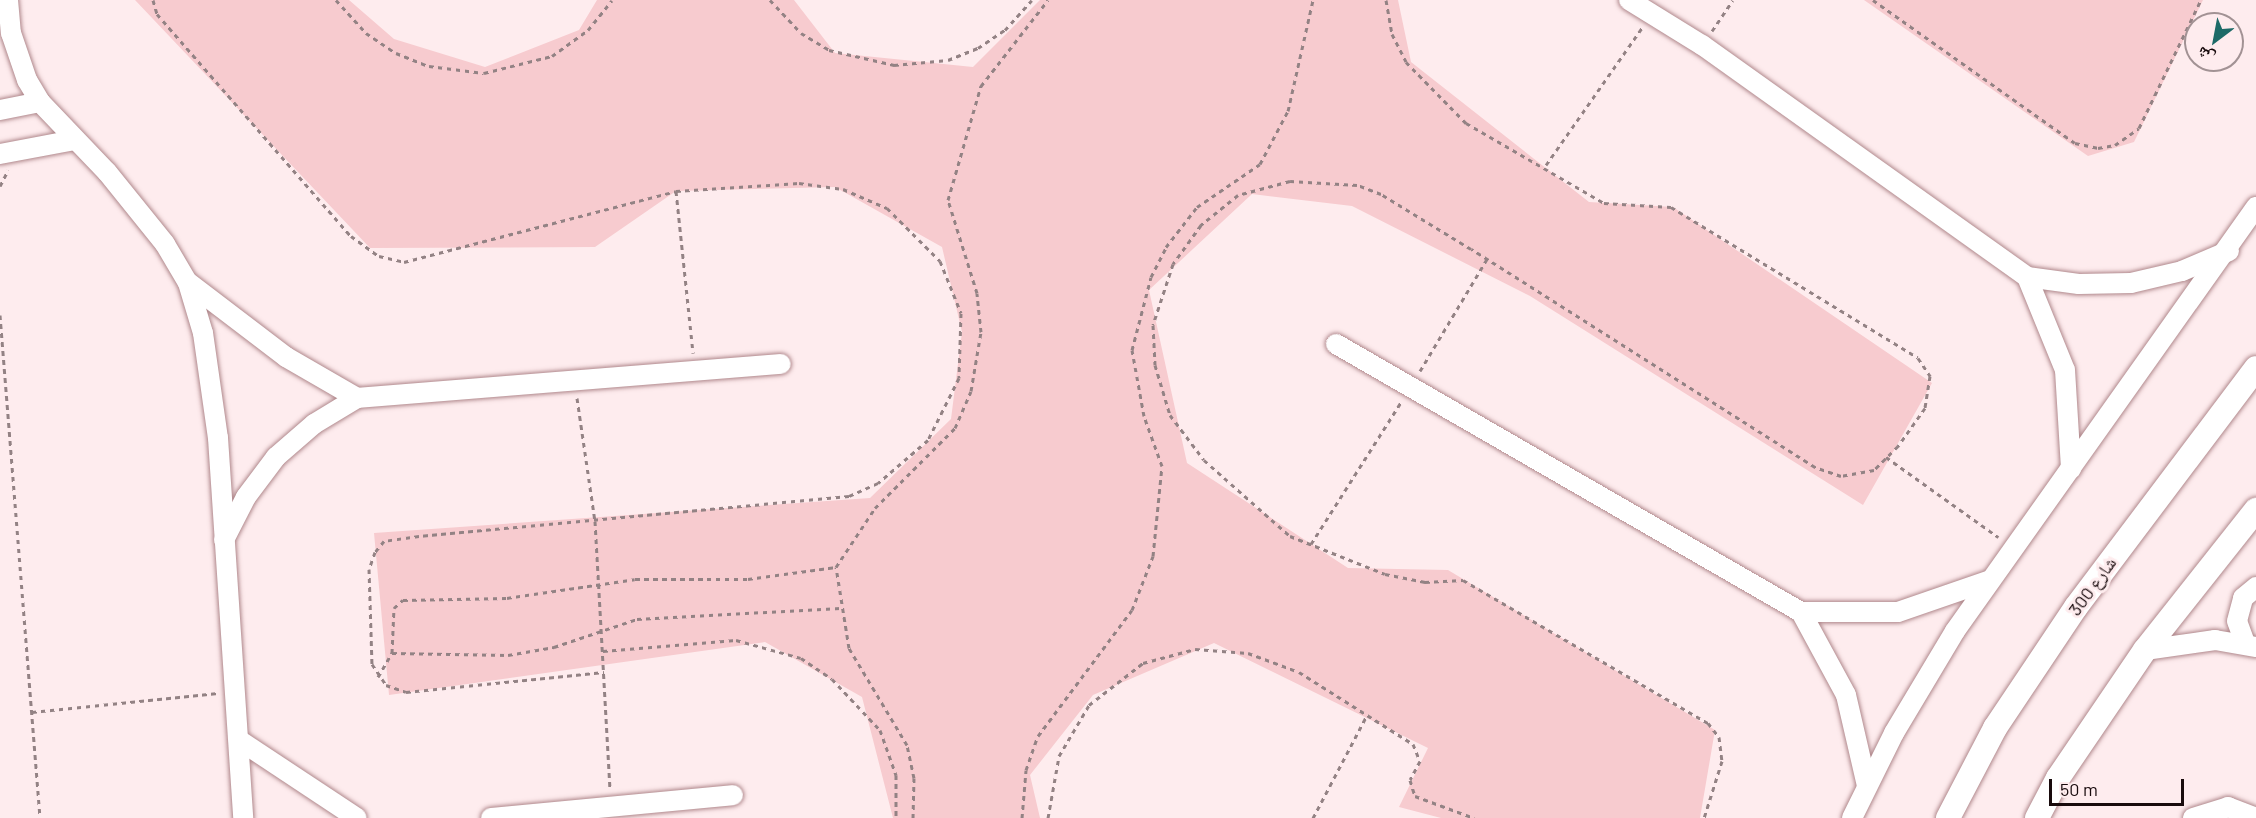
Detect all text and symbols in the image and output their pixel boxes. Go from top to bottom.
north arrow [2184,12,2244,72]
text: ش [2193,43,2217,69]
street label: شارع 300 [2063,552,2121,620]
scale bar [2052,767,2187,805]
text: 50 m [2060,778,2098,800]

